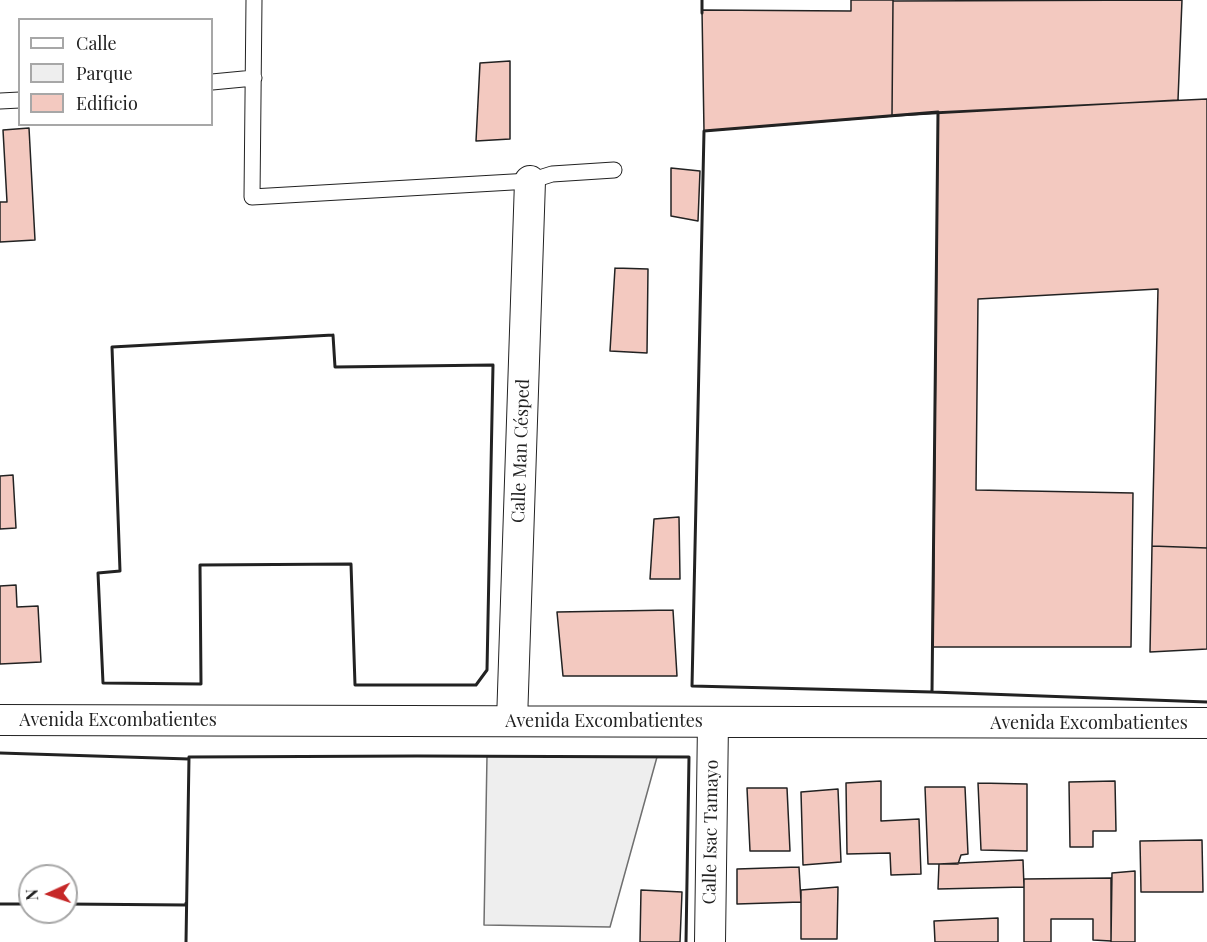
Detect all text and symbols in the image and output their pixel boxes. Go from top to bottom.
legend [18,18,213,126]
text: Calle [76,31,117,55]
text: Parque [76,61,133,85]
text: Edificio [76,91,138,115]
street label: Calle Man Césped [508,378,534,524]
street label: Avenida Excombatientes [19,709,217,731]
street label: Avenida Excombatientes [505,710,703,732]
street label: Avenida Excombatientes [990,712,1188,734]
street label: Calle Isac Tamayo [699,759,723,905]
north arrow [18,864,78,924]
text: N [21,889,42,901]

